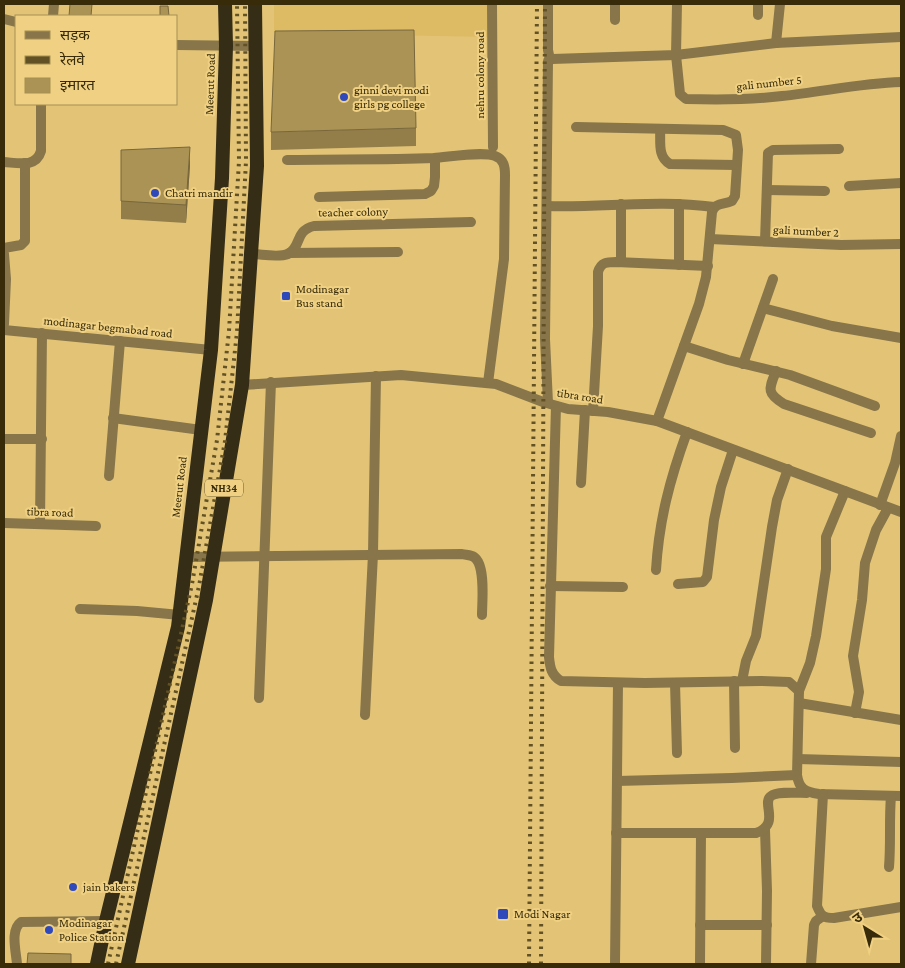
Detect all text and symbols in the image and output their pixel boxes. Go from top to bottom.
legend [15,15,178,105]
text: सड़क [60,27,90,43]
street label: nehru colony road [473,31,487,119]
text: रेलवे [59,51,85,68]
street label: Meerut Road [202,52,218,115]
street label: gali number 5 [735,73,803,93]
text: इमारत [60,77,95,93]
place label: ginni devi modi girls pg college [354,83,429,111]
marker: ginni devi modi girls pg college [338,91,350,103]
place label: Chatri mandir [165,186,234,200]
marker: Chatri mandir [149,187,161,199]
street label: teacher colony [318,204,388,220]
street label: gali number 2 [773,222,840,240]
place label: Modinagar Bus stand [296,282,350,310]
marker: Modinagar Bus stand [280,290,292,302]
street label: modinagar begmabad road [43,313,174,341]
street label: tibra road [556,385,605,407]
street label: Meerut Road [168,455,190,518]
road number: NH34 [205,479,243,496]
street label: tibra road [26,504,74,520]
place label: jain bakers [82,880,135,894]
marker: jain bakers [67,881,79,893]
north arrow [840,903,890,953]
marker: Modi Nagar [496,907,510,921]
place label: Modi Nagar [514,907,571,921]
text: उ [849,908,866,926]
place label: Modinagar Police Station [59,916,125,944]
marker: Modinagar Police Station [43,924,55,936]

